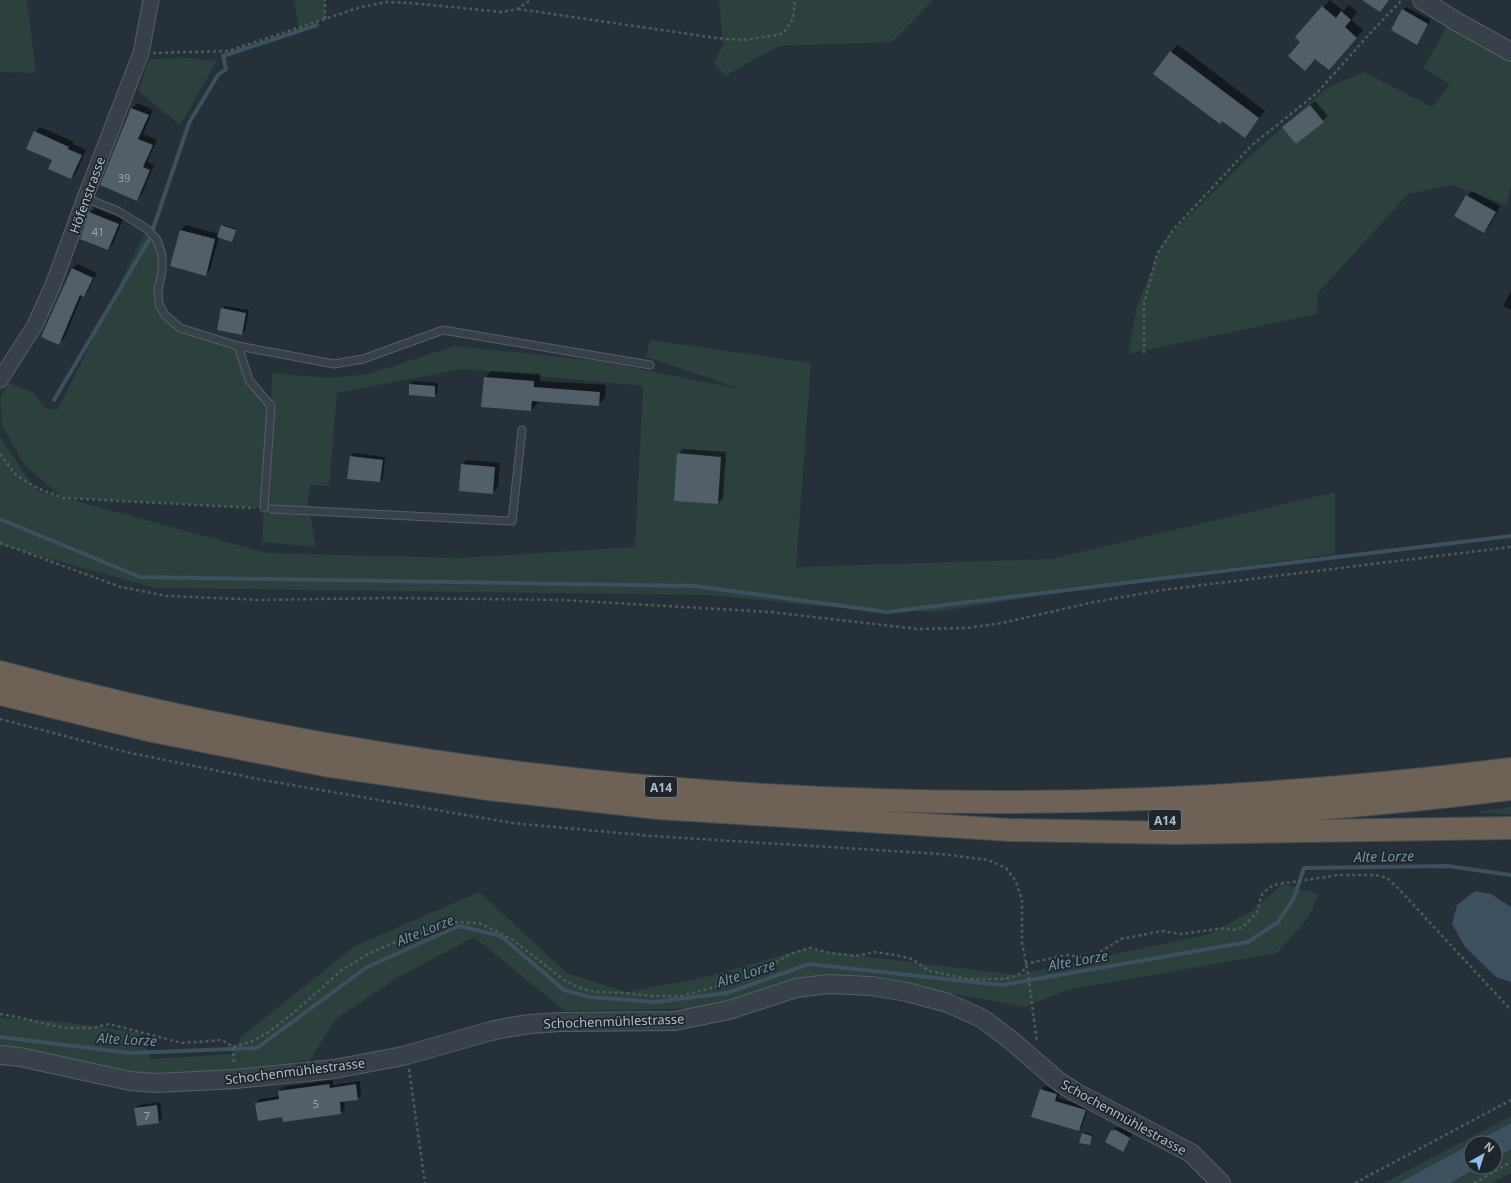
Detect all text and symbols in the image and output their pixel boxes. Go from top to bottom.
street label: Höfenstrasse [65,154,109,236]
house number: 39 [118,170,130,185]
house number: 41 [92,224,104,239]
road number: A14 [645,777,677,797]
road number: A14 [1149,810,1181,830]
water label: Alte Lorze [1353,846,1414,866]
water label: Alte Lorze [393,910,456,950]
water label: Alte Lorze [1046,945,1109,975]
water label: Alte Lorze [714,955,778,992]
street label: Schochenmühlestrasse [543,1010,685,1032]
water label: Alte Lorze [95,1028,158,1050]
street label: Schochenmühlestrasse [224,1053,366,1089]
street label: Schochenmühlestrasse [1058,1075,1190,1159]
house number: 5 [313,1096,319,1111]
house number: 7 [144,1108,150,1123]
north arrow [1463,1135,1503,1175]
text: N [1481,1138,1498,1155]

